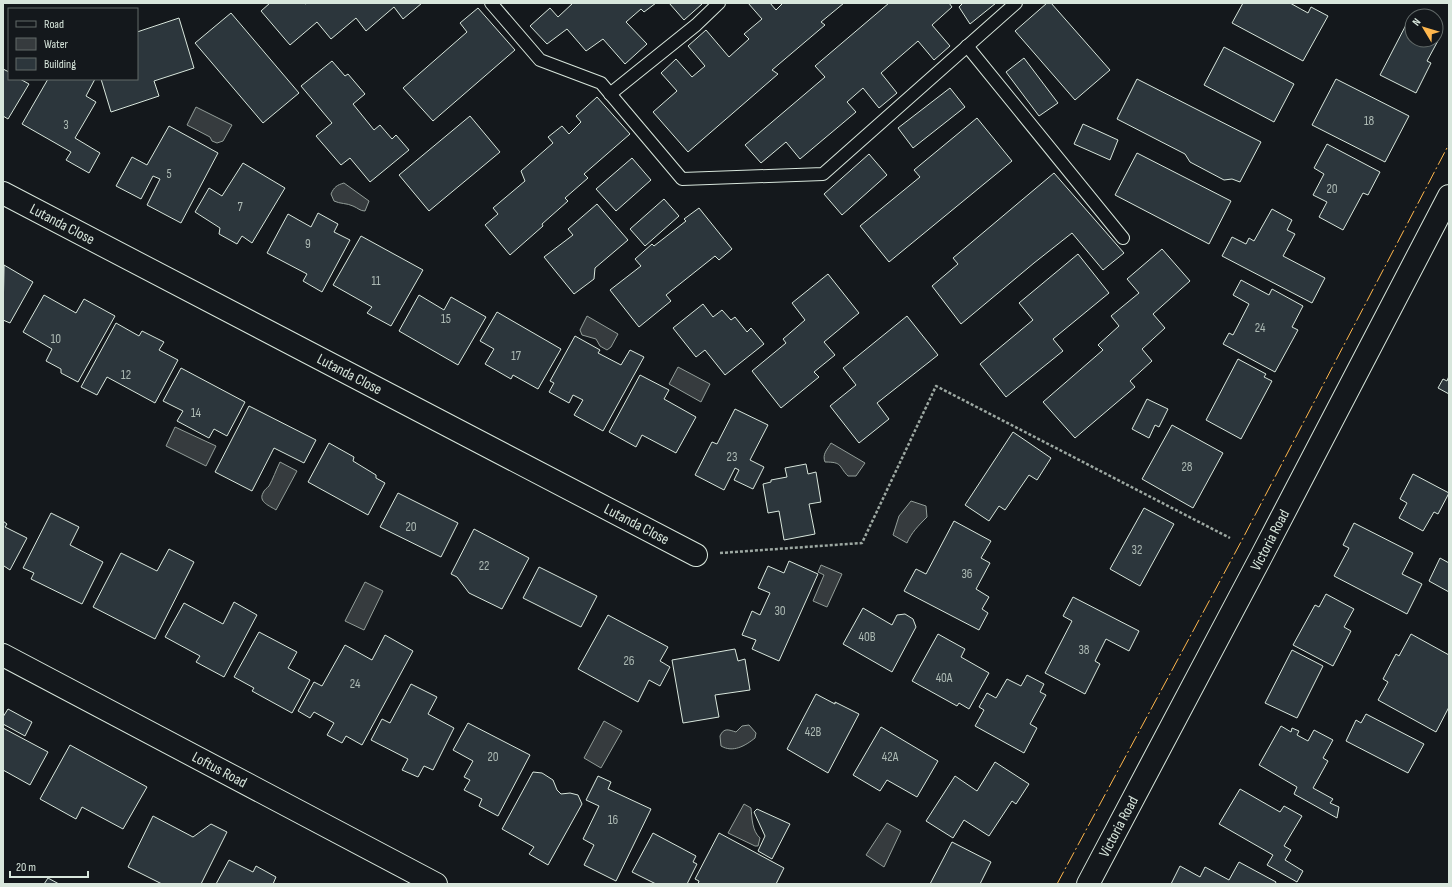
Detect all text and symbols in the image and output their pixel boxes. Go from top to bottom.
legend [8,8,138,80]
north arrow [1404,8,1444,48]
text: N [1410,16,1424,28]
text: Road [44,17,64,32]
text: Water [44,37,68,52]
text: Building [44,57,76,72]
house number: 18 [1364,113,1374,129]
house number: 3 [63,117,69,133]
house number: 5 [166,166,172,182]
house number: 20 [1326,181,1338,197]
street label: Lutanda Close [27,199,98,249]
house number: 7 [237,199,243,215]
house number: 9 [305,236,311,252]
house number: 11 [371,273,381,289]
house number: 15 [441,311,451,327]
house number: 24 [1255,320,1266,336]
house number: 10 [51,331,61,347]
house number: 17 [511,348,522,364]
street label: Lutanda Close [314,349,385,399]
house number: 12 [121,367,131,383]
house number: 14 [191,405,202,421]
house number: 23 [727,449,737,465]
house number: 28 [1181,459,1193,475]
street label: Lutanda Close [601,499,672,549]
street label: Victoria Road [1246,506,1294,574]
house number: 20 [405,519,417,535]
house number: 32 [1132,542,1142,558]
house number: 22 [479,558,489,574]
house number: 36 [961,566,973,582]
house number: 30 [774,603,786,619]
house number: 40B [858,629,876,645]
house number: 38 [1078,642,1090,658]
house number: 26 [623,653,635,669]
house number: 40A [936,670,953,686]
house number: 24 [350,676,361,692]
house number: 42B [805,724,822,740]
street label: Loftus Road [189,747,250,792]
house number: 20 [487,749,499,765]
house number: 42A [882,749,899,765]
street label: Victoria Road [1094,793,1142,860]
house number: 16 [608,812,618,828]
scale bar [10,853,88,879]
text: 20 m [16,860,36,875]

